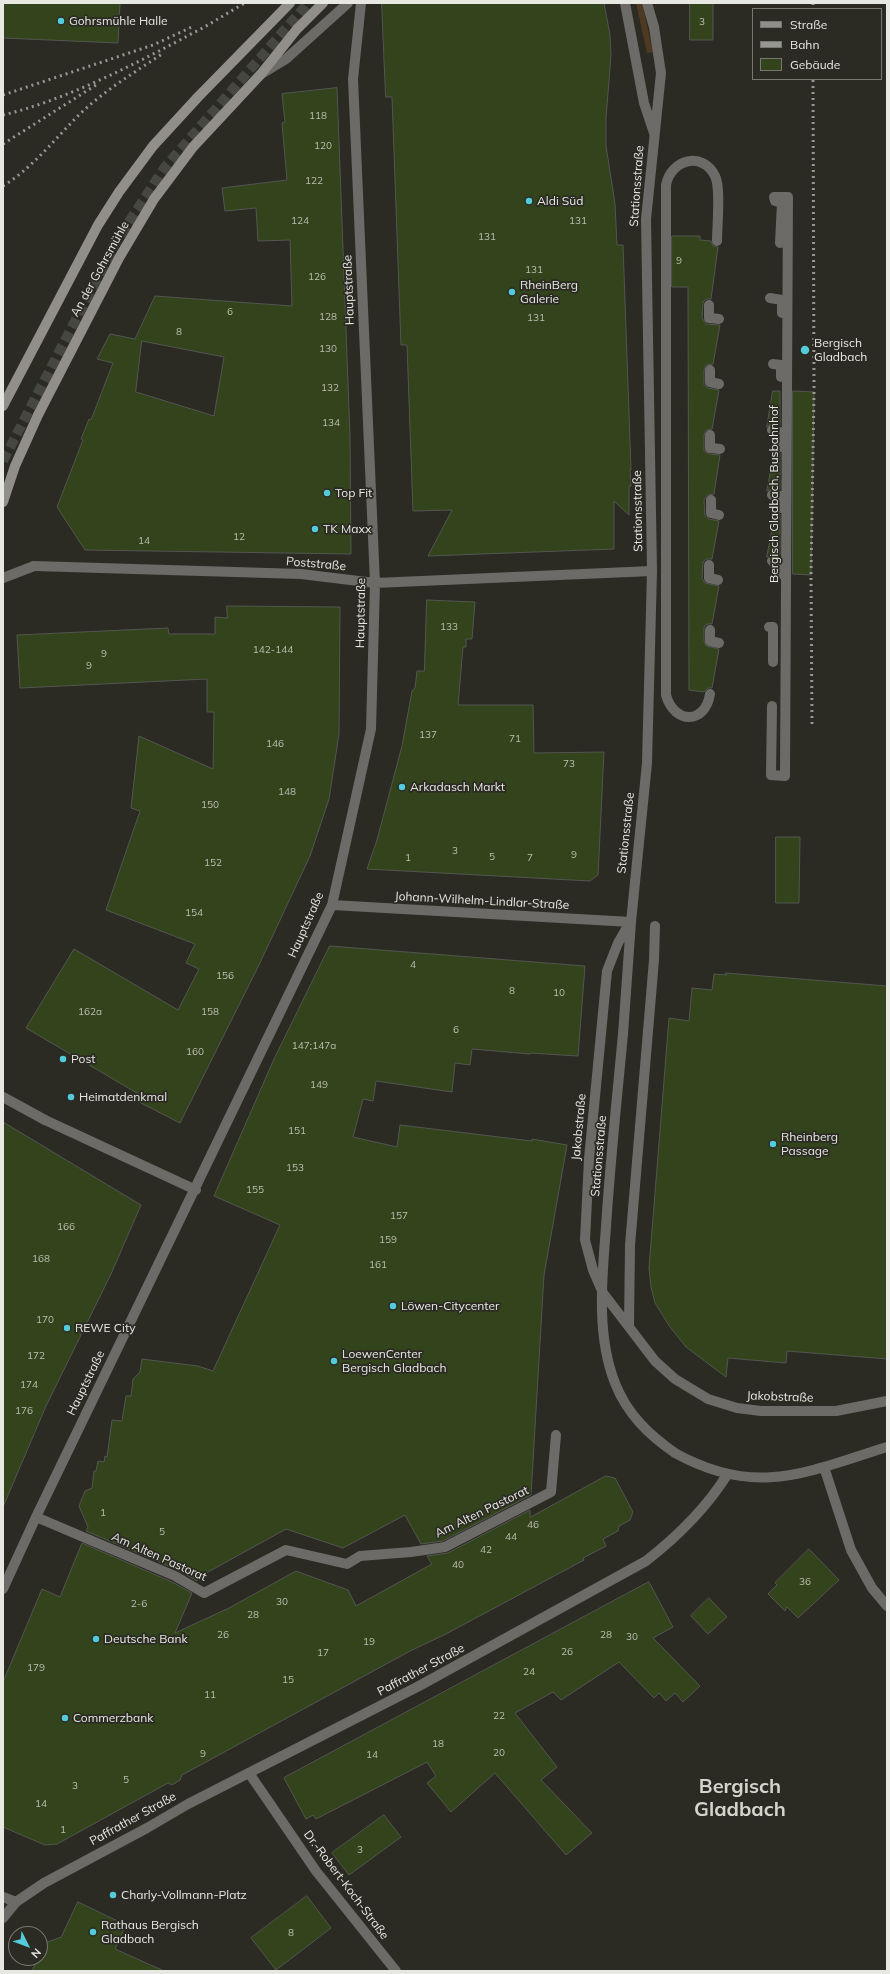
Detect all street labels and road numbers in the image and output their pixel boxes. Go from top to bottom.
street label: Stationsstraße [627,145,647,227]
street label: An der Gohrsmühle [68,219,132,319]
street label: Hauptstraße [341,255,357,325]
street label: Bergisch Gladbach, Busbahnhof [767,405,781,583]
street label: Stationsstraße [630,470,646,552]
street label: Poststraße [285,554,347,574]
street label: Hauptstraße [353,578,369,648]
street label: Stationsstraße [615,792,637,874]
street label: Johann-Wilhelm-Lindlar-Straße [394,889,570,913]
street label: Hauptstraße [285,890,327,960]
street label: Jakobstraße [569,1093,589,1161]
street label: Stationsstraße [588,1115,610,1197]
street label: Hauptstraße [64,1348,108,1418]
street label: Jakobstraße [746,1389,814,1405]
street label: Am Alten Pastorat [433,1483,531,1541]
street label: Am Alten Pastorat [109,1530,209,1584]
street label: Paffrather Straße [375,1641,467,1699]
street label: Paffrather Straße [87,1789,179,1849]
street label: Dr.-Robert-Koch-Straße [300,1828,392,1942]

